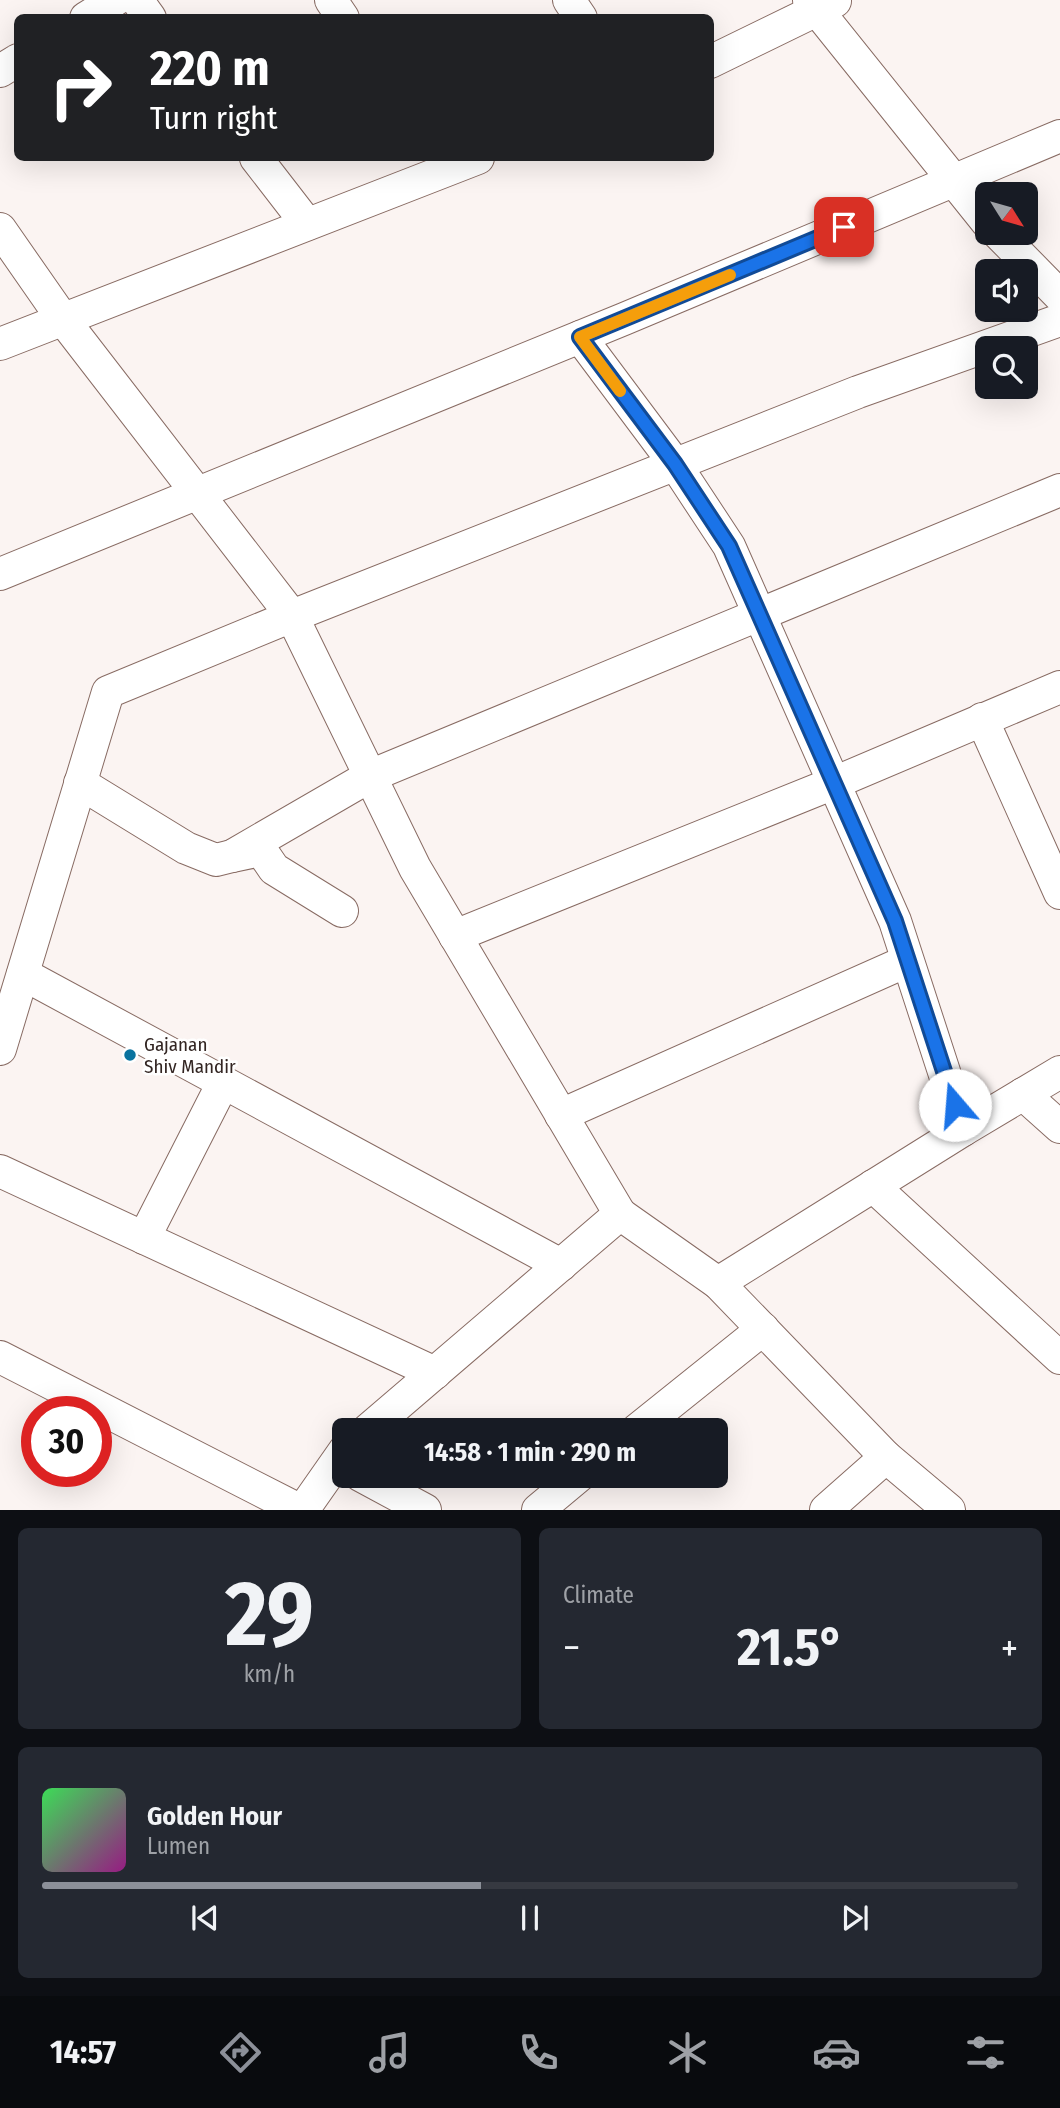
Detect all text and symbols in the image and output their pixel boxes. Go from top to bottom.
text: 220 m [150,39,270,98]
icon: right [35,42,126,133]
text: Turn right [150,99,277,137]
north arrow [975,182,1038,245]
map controls [975,182,1038,399]
pin [814,197,874,257]
icon: arrive [825,208,863,246]
button: sound [975,259,1038,322]
button: search [975,336,1038,399]
place label: Gajanan Shiv Mandir [144,1033,236,1078]
marker: Gajanan Shiv Mandir [122,1047,138,1063]
position arrow [918,1068,992,1142]
speed limit sign: 30 [21,1396,112,1487]
text: 14:58 · 1 min · 290 m [424,1437,636,1468]
text: 29 [225,1560,314,1669]
text: Climate [563,1581,634,1609]
text: 21.5° [737,1616,844,1679]
text: − [563,1625,580,1671]
text: + [1001,1625,1018,1671]
text: km/h [244,1660,295,1688]
text: Golden Hour [147,1801,282,1832]
text: Lumen [147,1832,210,1860]
icon: previous [186,1899,224,1937]
icon: pause [511,1899,549,1937]
icon: next [836,1899,874,1937]
icon: directions [216,2028,265,2077]
icon: music [365,2028,414,2077]
icon: phone [514,2028,563,2077]
icon: climate [663,2028,712,2077]
icon: car [812,2028,861,2077]
icon: filters [961,2028,1010,2077]
text: 14:57 [50,2033,116,2071]

